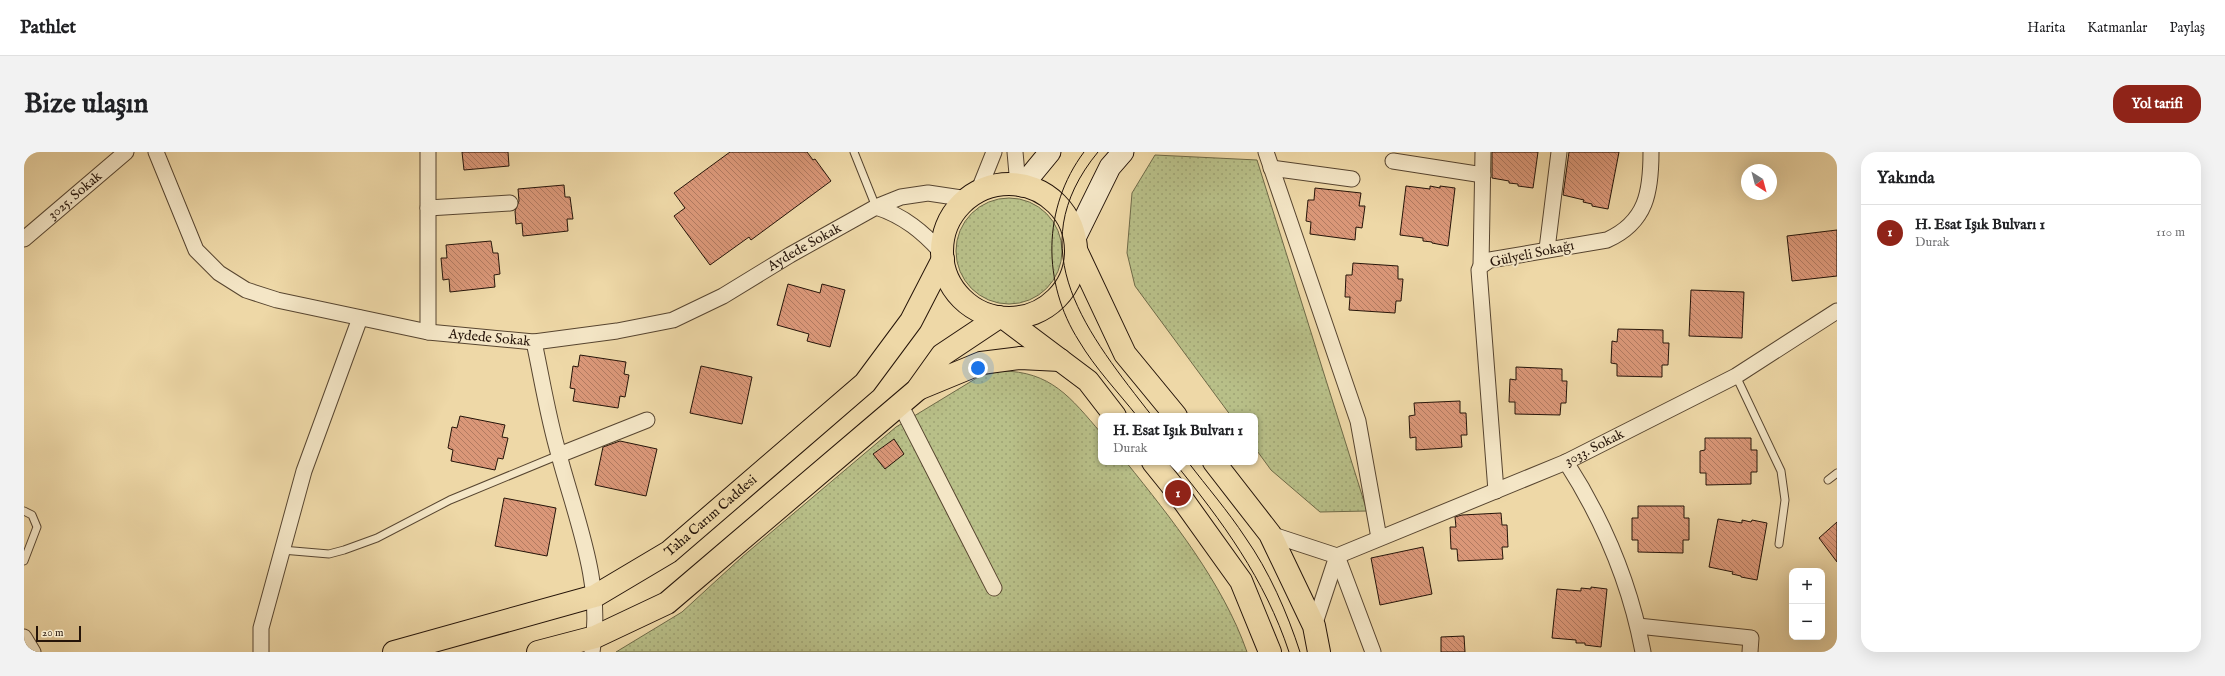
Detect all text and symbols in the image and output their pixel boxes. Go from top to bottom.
text: Pathlet [20,16,76,40]
text: Harita [2027,19,2065,37]
text: Katmanlar [2087,19,2148,37]
text: Paylaş [2170,19,2205,37]
button: Yol tarifi [2113,85,2201,123]
text: Bize ulaşın [24,87,148,122]
north arrow [1741,164,1777,200]
street label: 3025. Sokak [44,167,106,224]
text: Yakında [1877,168,1935,189]
text: H. Esat Işık Bulvarı 1 [1915,215,2045,234]
street label: Aydede Sokak [763,219,845,276]
text: 1 [1888,224,1892,241]
text: 110 m [2156,224,2185,241]
text: Durak [1915,234,1950,251]
street label: Gülyeli Sokağı [1488,236,1576,272]
street label: Aydede Sokak [447,325,532,351]
your location [968,358,988,378]
popup [1098,413,1258,465]
text: H. Esat Işık Bulvarı 1 [1113,421,1243,440]
street label: 3033. Sokak [1562,425,1628,470]
text: Durak [1113,440,1147,457]
street label: Taha Carım Caddesi [661,471,761,561]
pin: 1 [1165,478,1191,508]
map controls [1789,568,1825,640]
button: + [1789,568,1825,604]
button: − [1789,604,1825,640]
scale bar [36,624,81,643]
text: 20 m [42,626,63,640]

